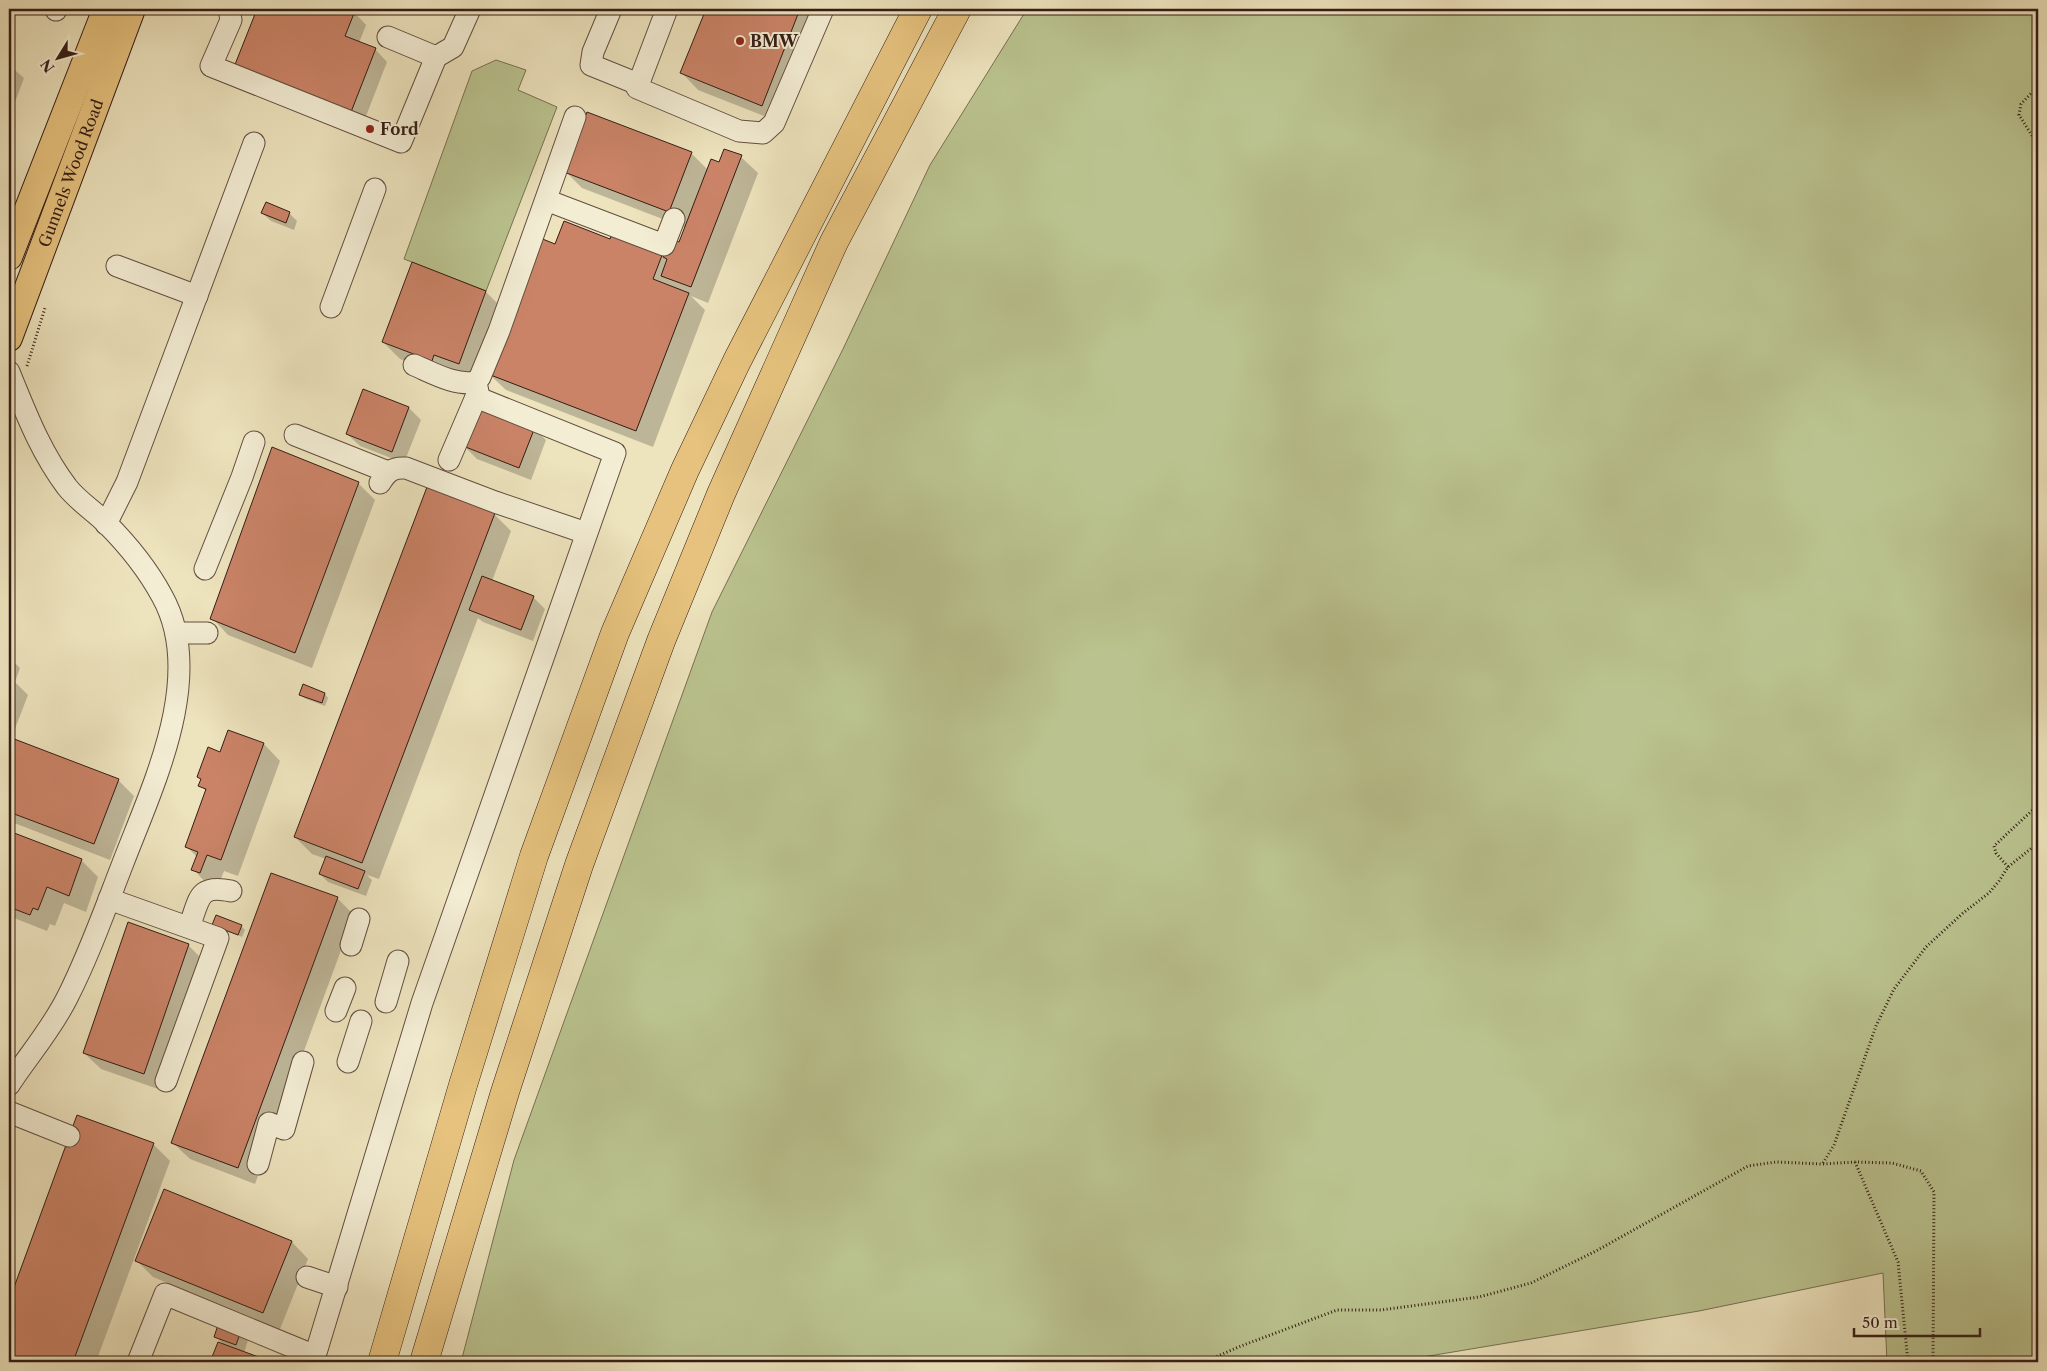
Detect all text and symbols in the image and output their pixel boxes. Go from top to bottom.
place label: BMW [750,31,799,51]
north arrow [32,32,82,82]
marker: BMW [734,35,746,47]
text: N [37,56,58,76]
street label: Gunnels Wood Road [34,96,108,250]
place label: Ford [380,119,419,139]
marker: Ford [364,123,376,135]
scale bar [1854,1306,1981,1338]
text: 50 m [1862,1313,1898,1332]

